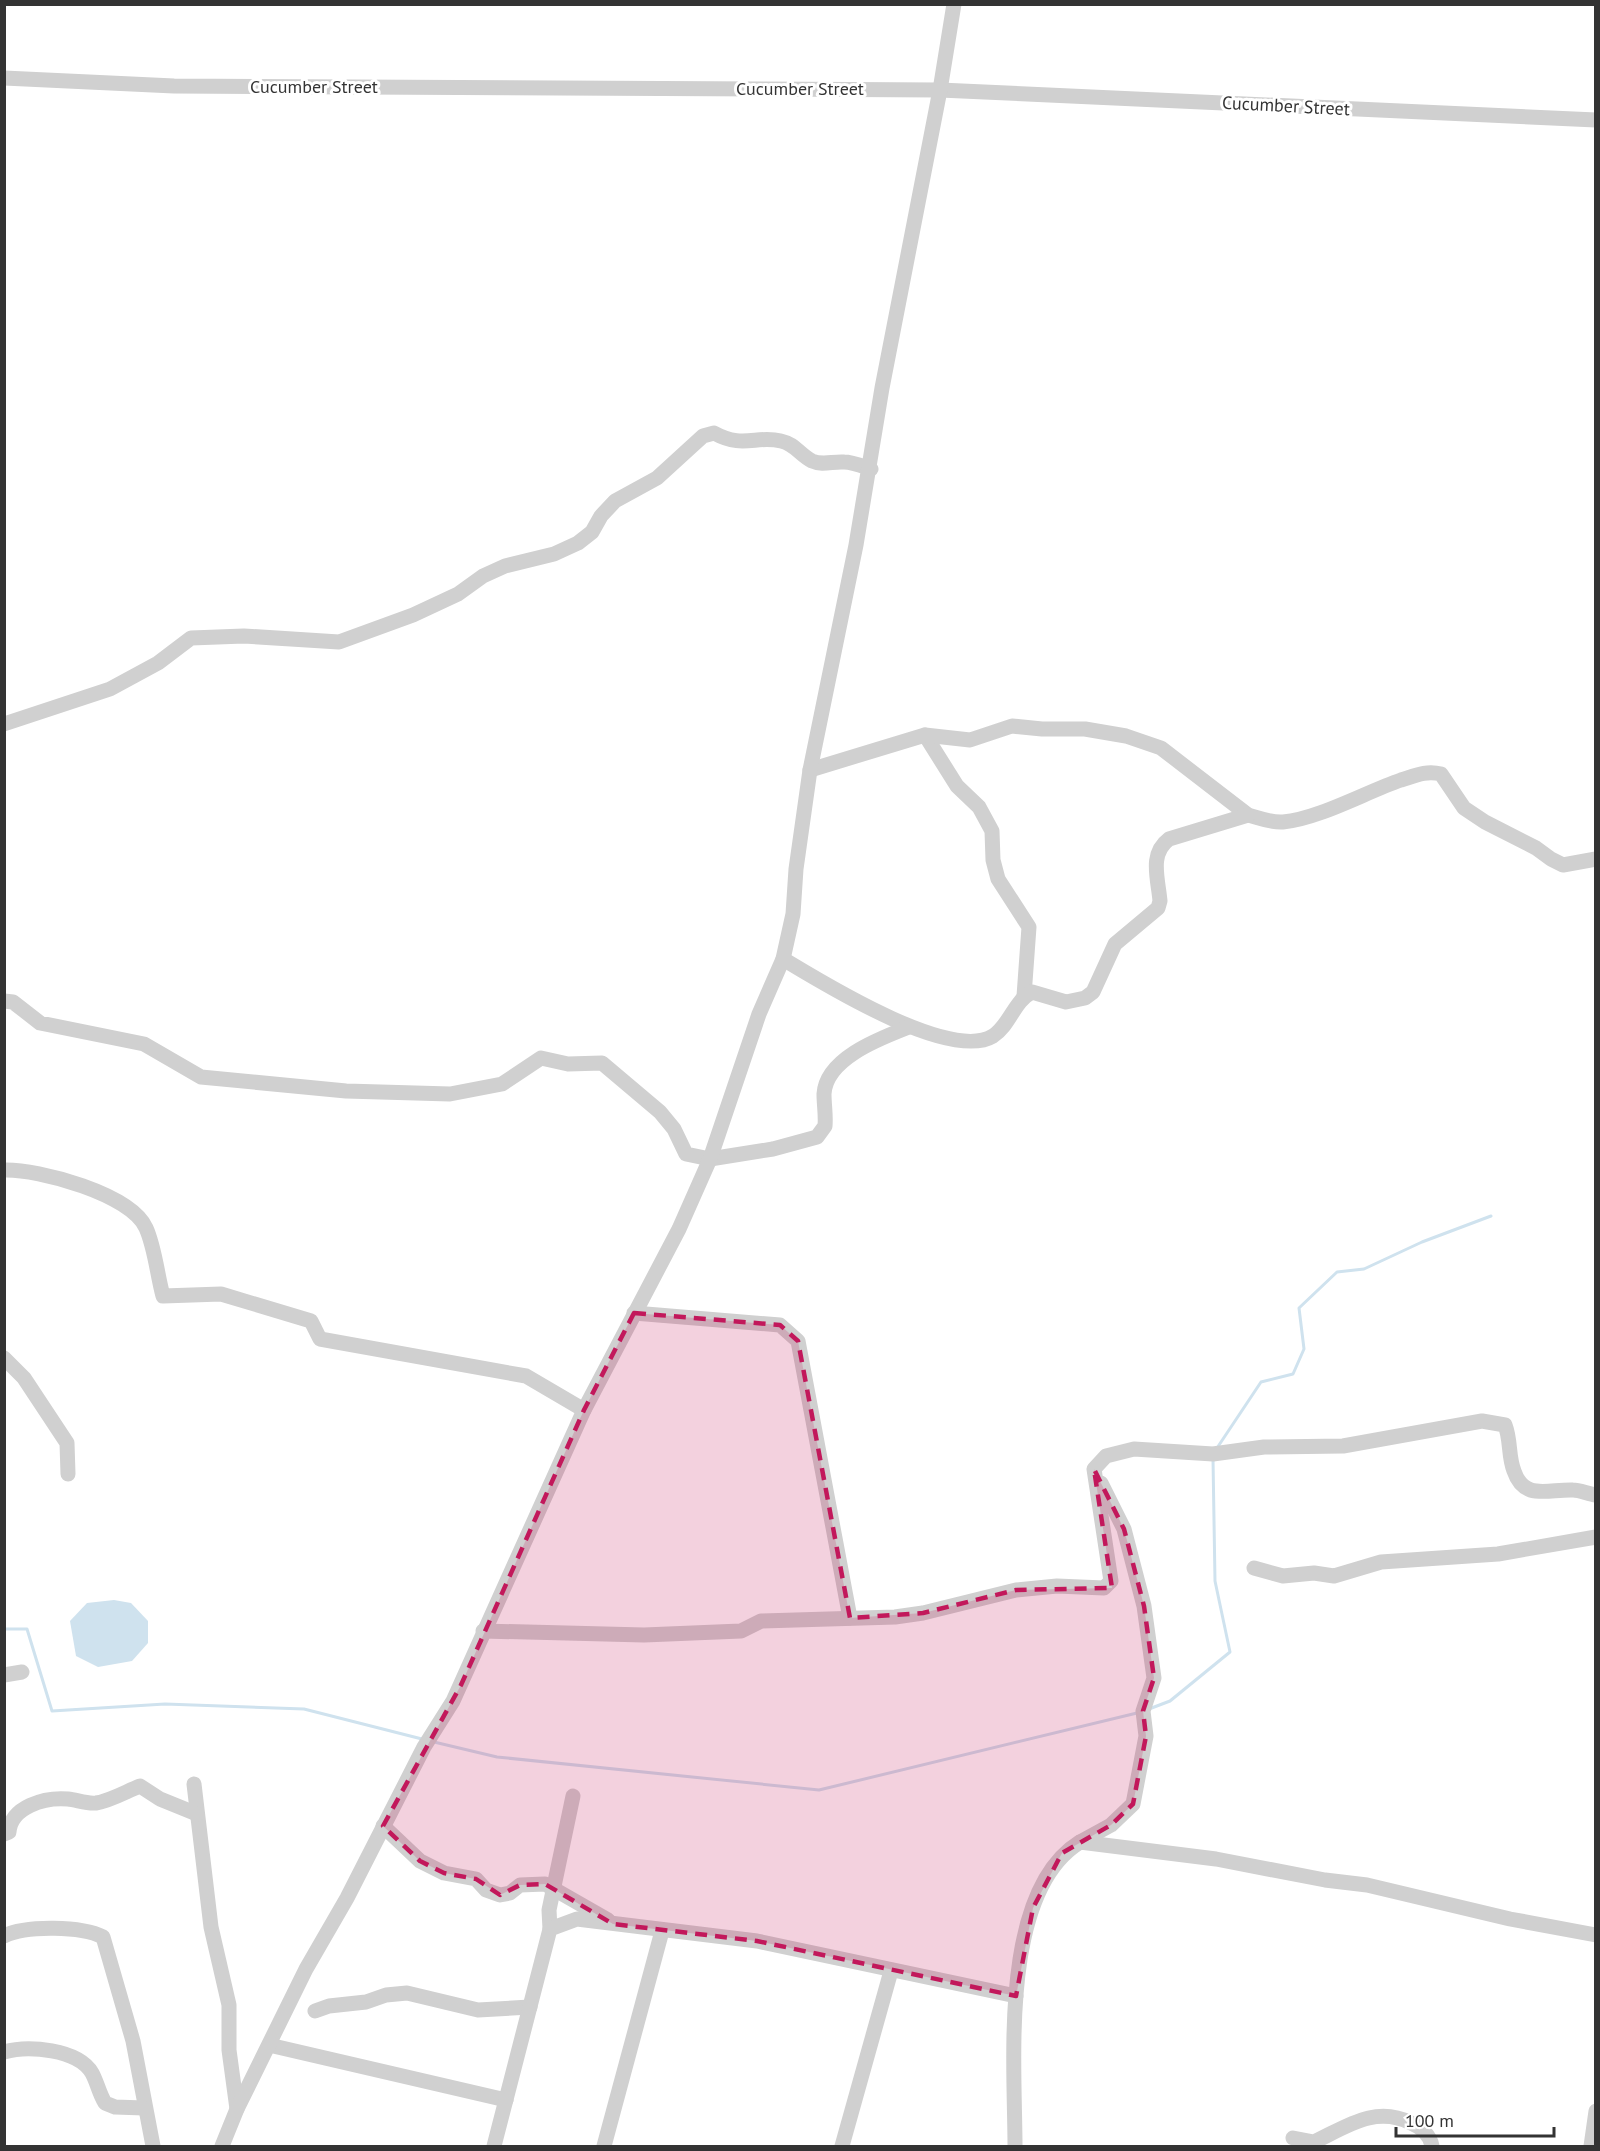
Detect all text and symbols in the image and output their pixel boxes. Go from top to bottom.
street label: Cucumber Street [250,75,378,98]
street label: Cucumber Street [736,77,864,100]
street label: Cucumber Street [1222,91,1350,120]
scale bar [1396,2100,1554,2138]
text: 100 m [1405,2109,1454,2132]

